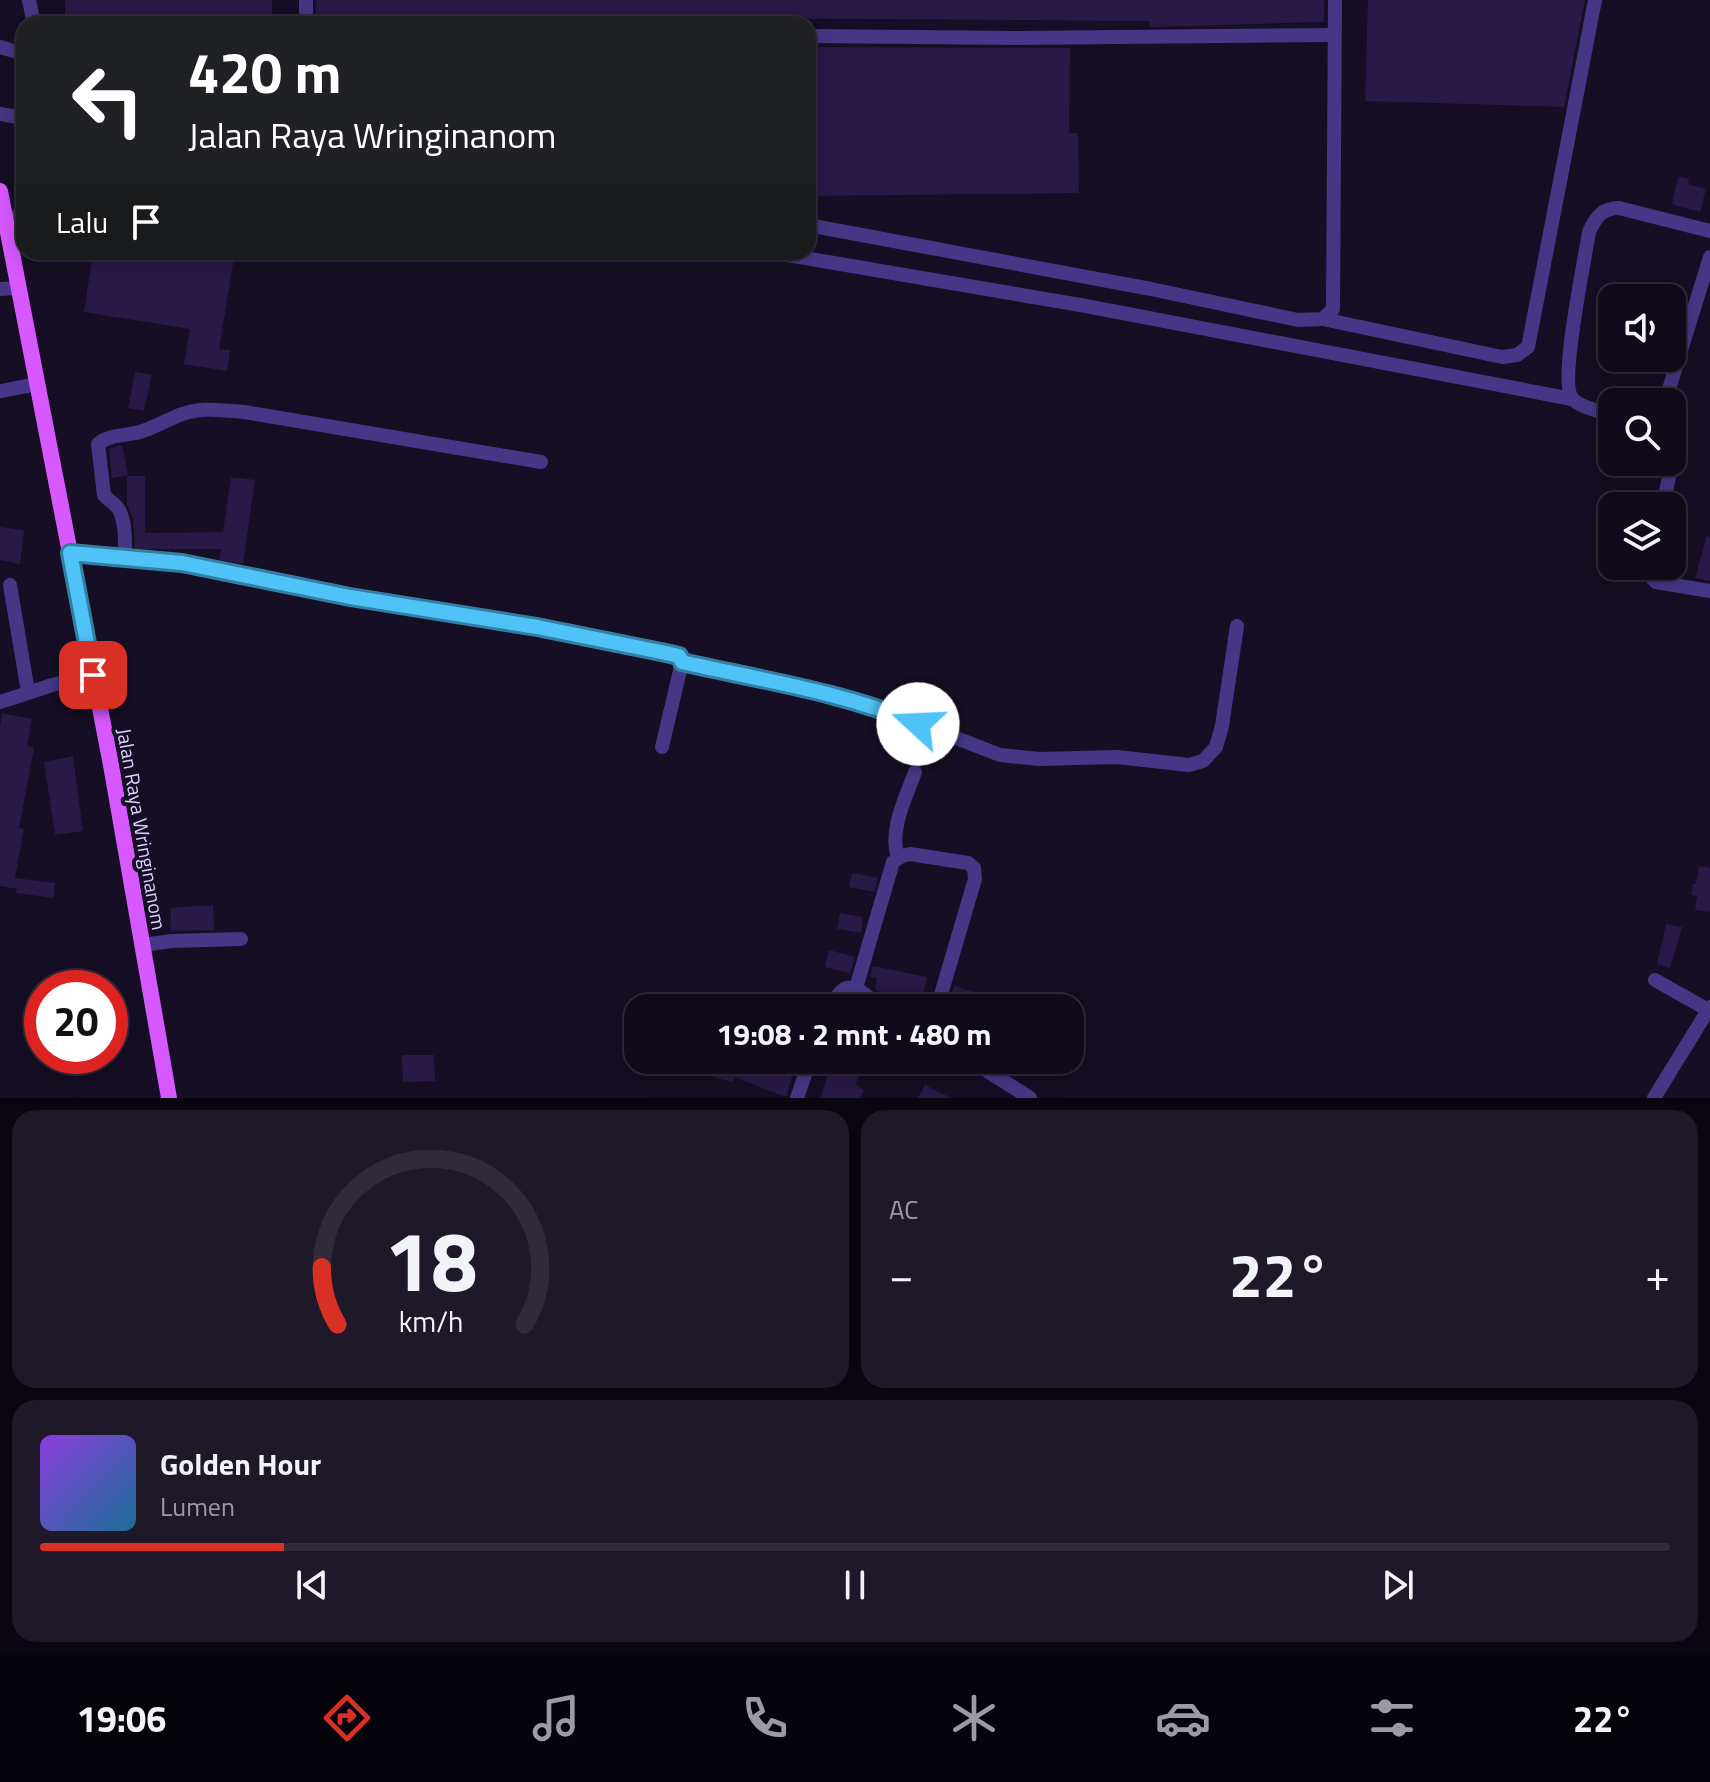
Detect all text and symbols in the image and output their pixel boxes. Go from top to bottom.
text: 420 m [188,30,341,115]
icon: left [56,48,160,152]
text: Jalan Raya Wringinanom [188,107,556,162]
text: Lalu [56,199,108,245]
icon: arrive [124,200,168,244]
map controls [1598,284,1686,580]
button: sound [1598,284,1686,372]
button: search [1598,388,1686,476]
button: layers [1598,492,1686,580]
pin [59,641,127,709]
icon: arrive [71,653,115,697]
position arrow [876,682,960,766]
street label: Jalan Raya Wringinanom [109,726,175,932]
speed limit sign: 20 [24,970,128,1074]
text: 19:08 · 2 mnt · 480 m [717,1011,991,1057]
text: AC [889,1190,918,1229]
text: 18 [384,1197,477,1323]
text: 22° [1229,1229,1330,1320]
text: − [889,1241,914,1308]
text: + [1645,1241,1670,1308]
text: km/h [398,1300,463,1343]
text: Golden Hour [160,1441,321,1487]
text: Lumen [160,1487,235,1526]
icon: previous [290,1563,334,1607]
icon: pause [833,1563,877,1607]
icon: next [1376,1563,1420,1607]
icon: directions [319,1690,375,1746]
icon: music [528,1690,584,1746]
icon: phone [737,1690,793,1746]
icon: climate [946,1690,1002,1746]
icon: car [1155,1690,1211,1746]
icon: filters [1364,1690,1420,1746]
text: 19:06 [76,1691,166,1746]
text: 22° [1573,1691,1633,1746]

